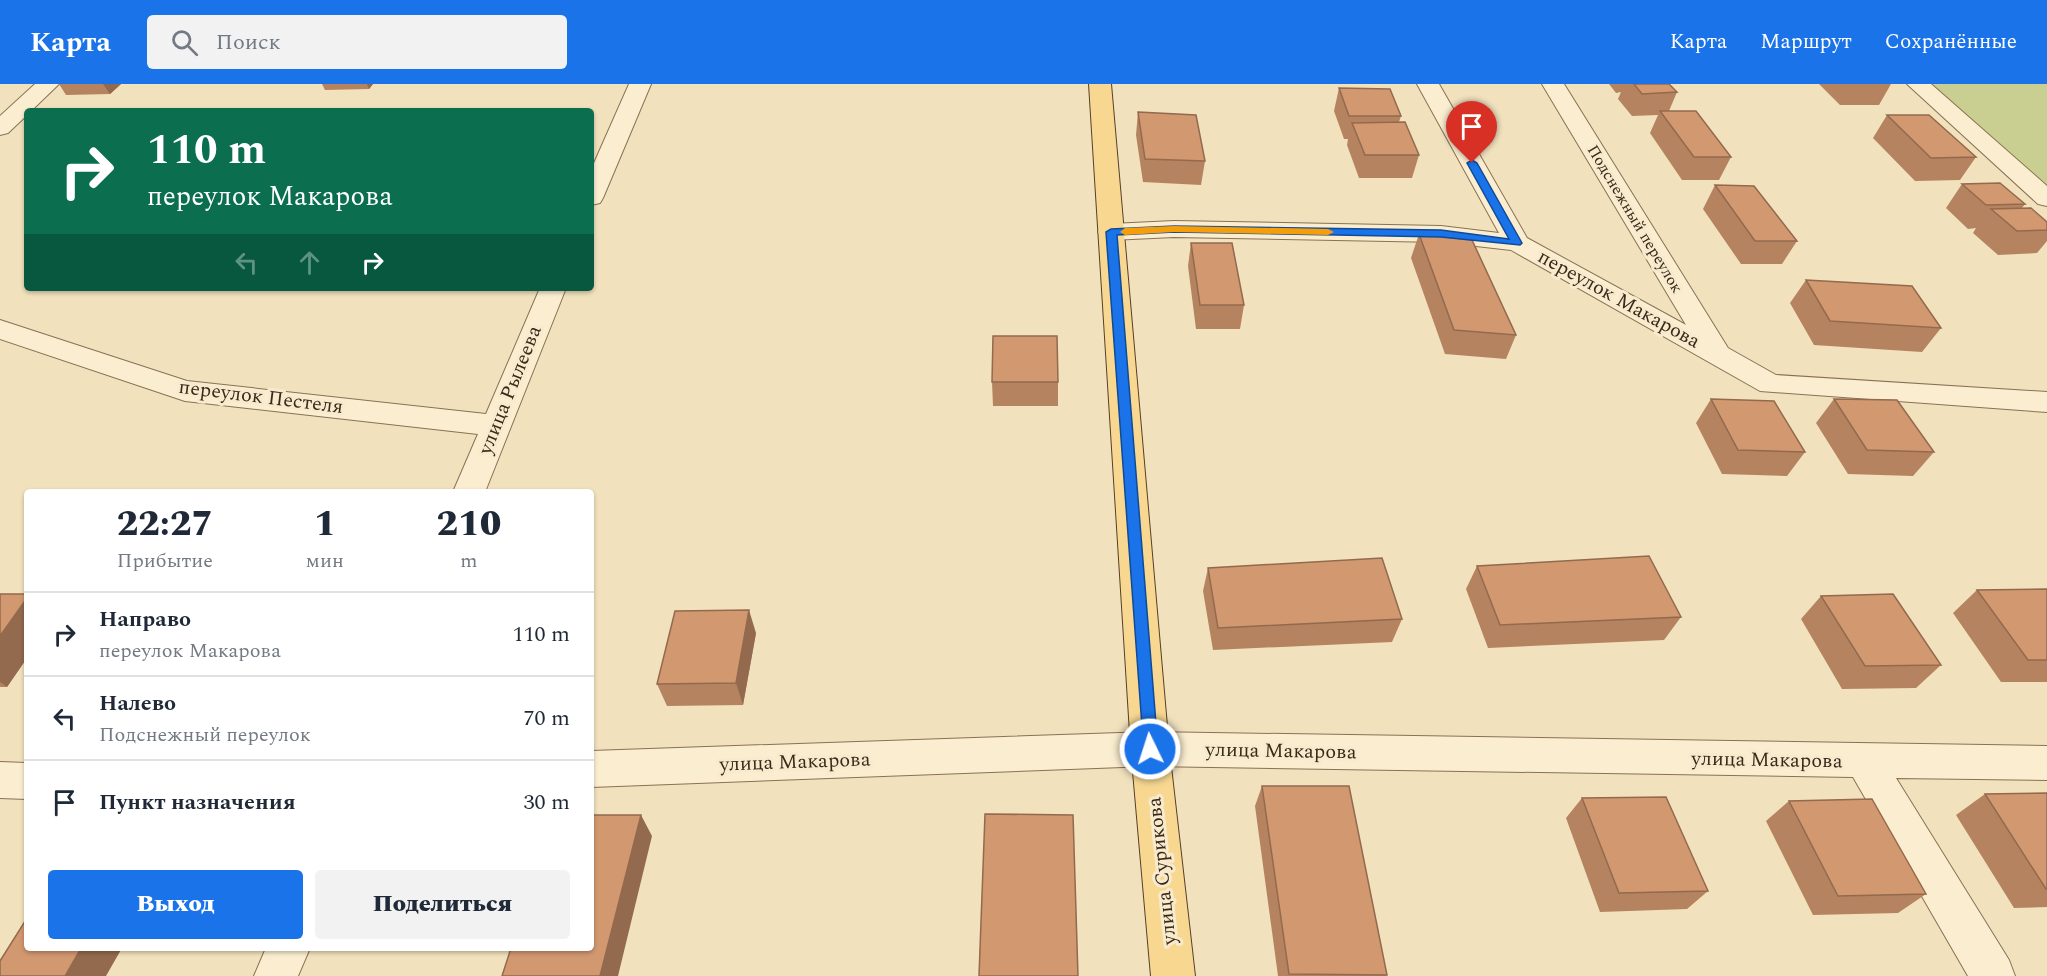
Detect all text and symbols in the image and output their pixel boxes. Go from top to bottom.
search box [147,15,567,69]
text: Карта [30,21,111,64]
icon: search [168,26,201,59]
text: Поиск [216,26,281,59]
text: Карта [1670,26,1727,58]
text: Маршрут [1760,26,1852,58]
text: Сохранённые [1885,26,2017,58]
pin [1446,101,1497,163]
icon: arrive [1455,110,1488,143]
text: 110 m [147,119,266,182]
icon: right [48,132,126,210]
street label: Подснежный переулок [1581,140,1689,298]
text: переулок Макарова [147,176,393,218]
street label: переулок Макарова [1532,242,1706,356]
icon: left [230,246,263,279]
icon: ahead [293,246,326,279]
icon: right [356,246,389,279]
street label: улица Рылеева [470,321,550,460]
street label: переулок Пестеля [177,372,345,422]
text: 22:27 [117,497,213,552]
text: 1 [314,497,336,552]
text: 210 [437,497,501,552]
text: Прибытие [117,546,213,576]
text: мин [306,546,344,576]
text: m [460,546,478,576]
text: Направо [99,603,191,636]
icon: right [48,618,81,651]
text: 110 m [513,618,570,651]
text: переулок Макарова [99,636,281,666]
text: Налево [99,687,176,720]
icon: left [48,702,81,735]
text: 70 m [524,702,570,735]
position arrow [1118,717,1182,781]
text: Подснежный переулок [99,720,311,750]
street label: улица Макарова [1204,735,1357,767]
street label: улица Макарова [718,744,871,780]
street label: улица Макарова [1690,744,1843,776]
icon: arrive [48,786,81,819]
text: Пункт назначения [99,786,296,819]
text: 30 m [524,786,570,819]
street label: улица Сурикова [1139,795,1185,947]
button: Выход [48,870,303,939]
button: Поделиться [315,870,570,939]

